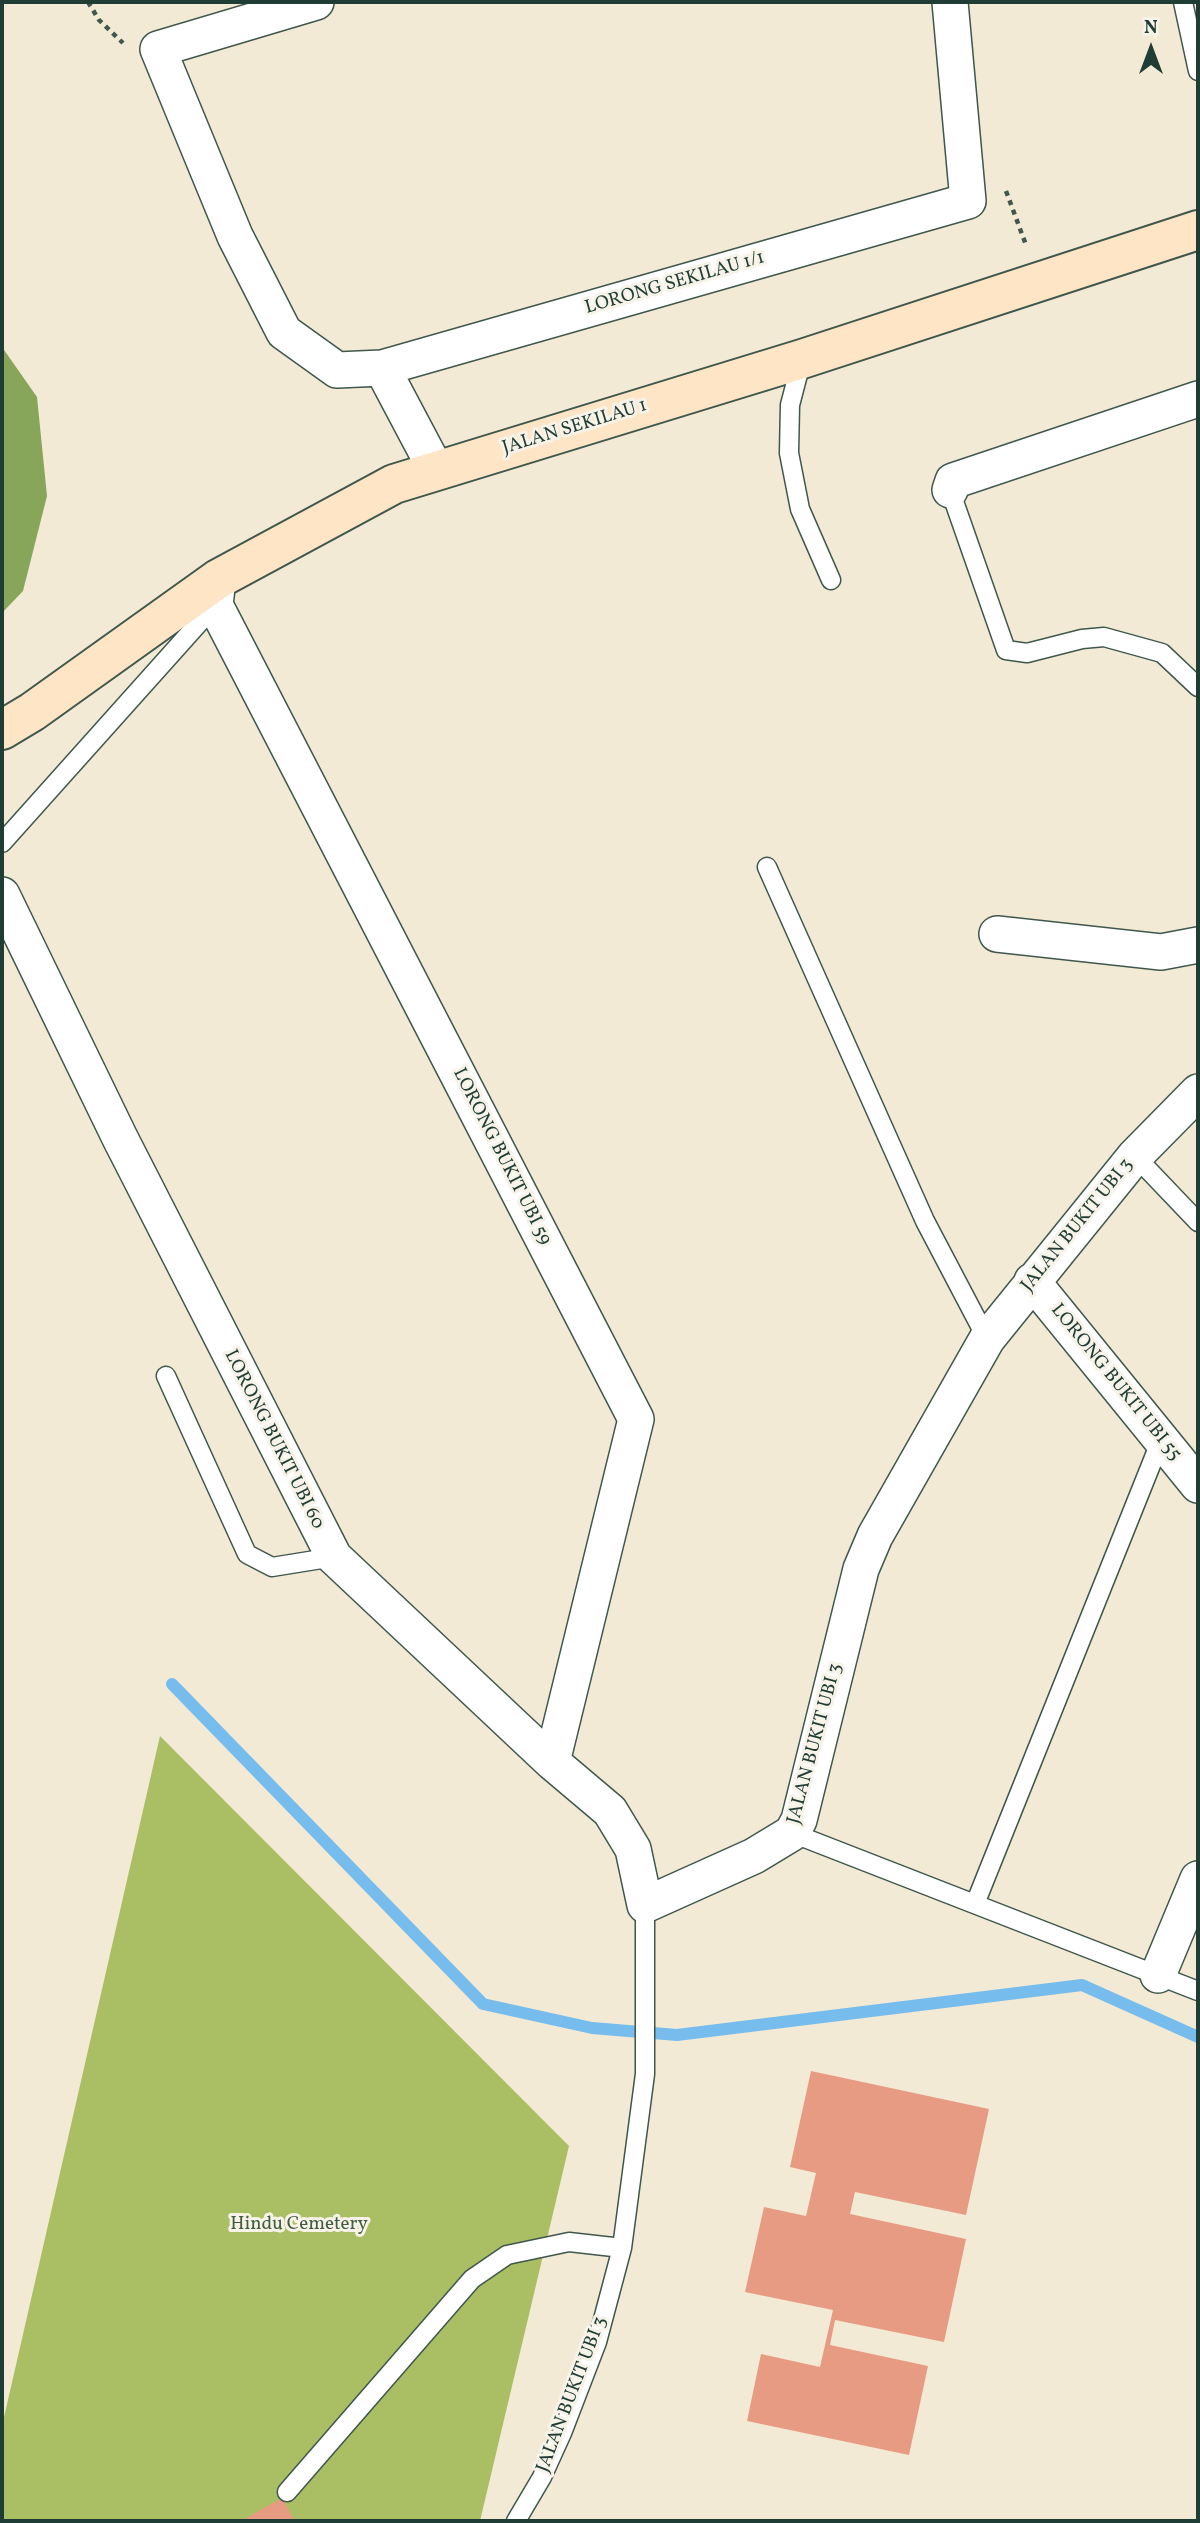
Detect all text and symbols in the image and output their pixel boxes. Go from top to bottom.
north arrow [1116,14,1186,84]
text: N [1144,15,1158,41]
street label: LORONG SEKILAU 1/1 [583,247,767,321]
street label: JALAN SEKILAU 1 [500,395,650,461]
street label: LORONG BUKIT UBI 59 [446,1065,556,1249]
street label: JALAN BUKIT UBI 3 [1017,1155,1139,1297]
street label: LORONG BUKIT UBI 55 [1045,1300,1185,1466]
street label: LORONG BUKIT UBI 60 [218,1347,328,1533]
street label: JALAN BUKIT UBI 3 [784,1661,848,1827]
park label: Hindu Cemetery [230,2215,368,2237]
street label: JALAN BUKIT UBI 3 [533,2314,613,2476]

